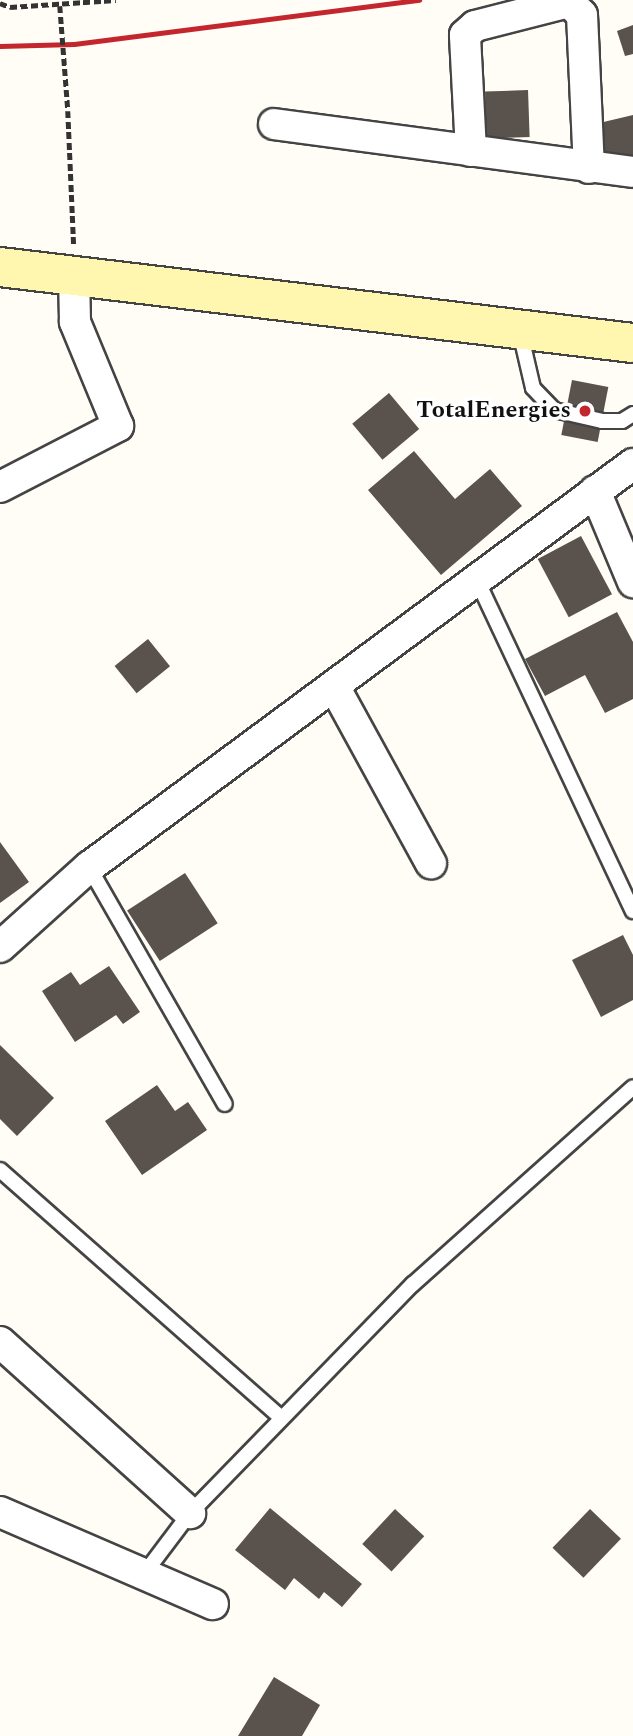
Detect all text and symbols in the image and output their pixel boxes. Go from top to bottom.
place label: TotalEnergies [416,397,571,425]
marker: TotalEnergies [577,403,593,419]

